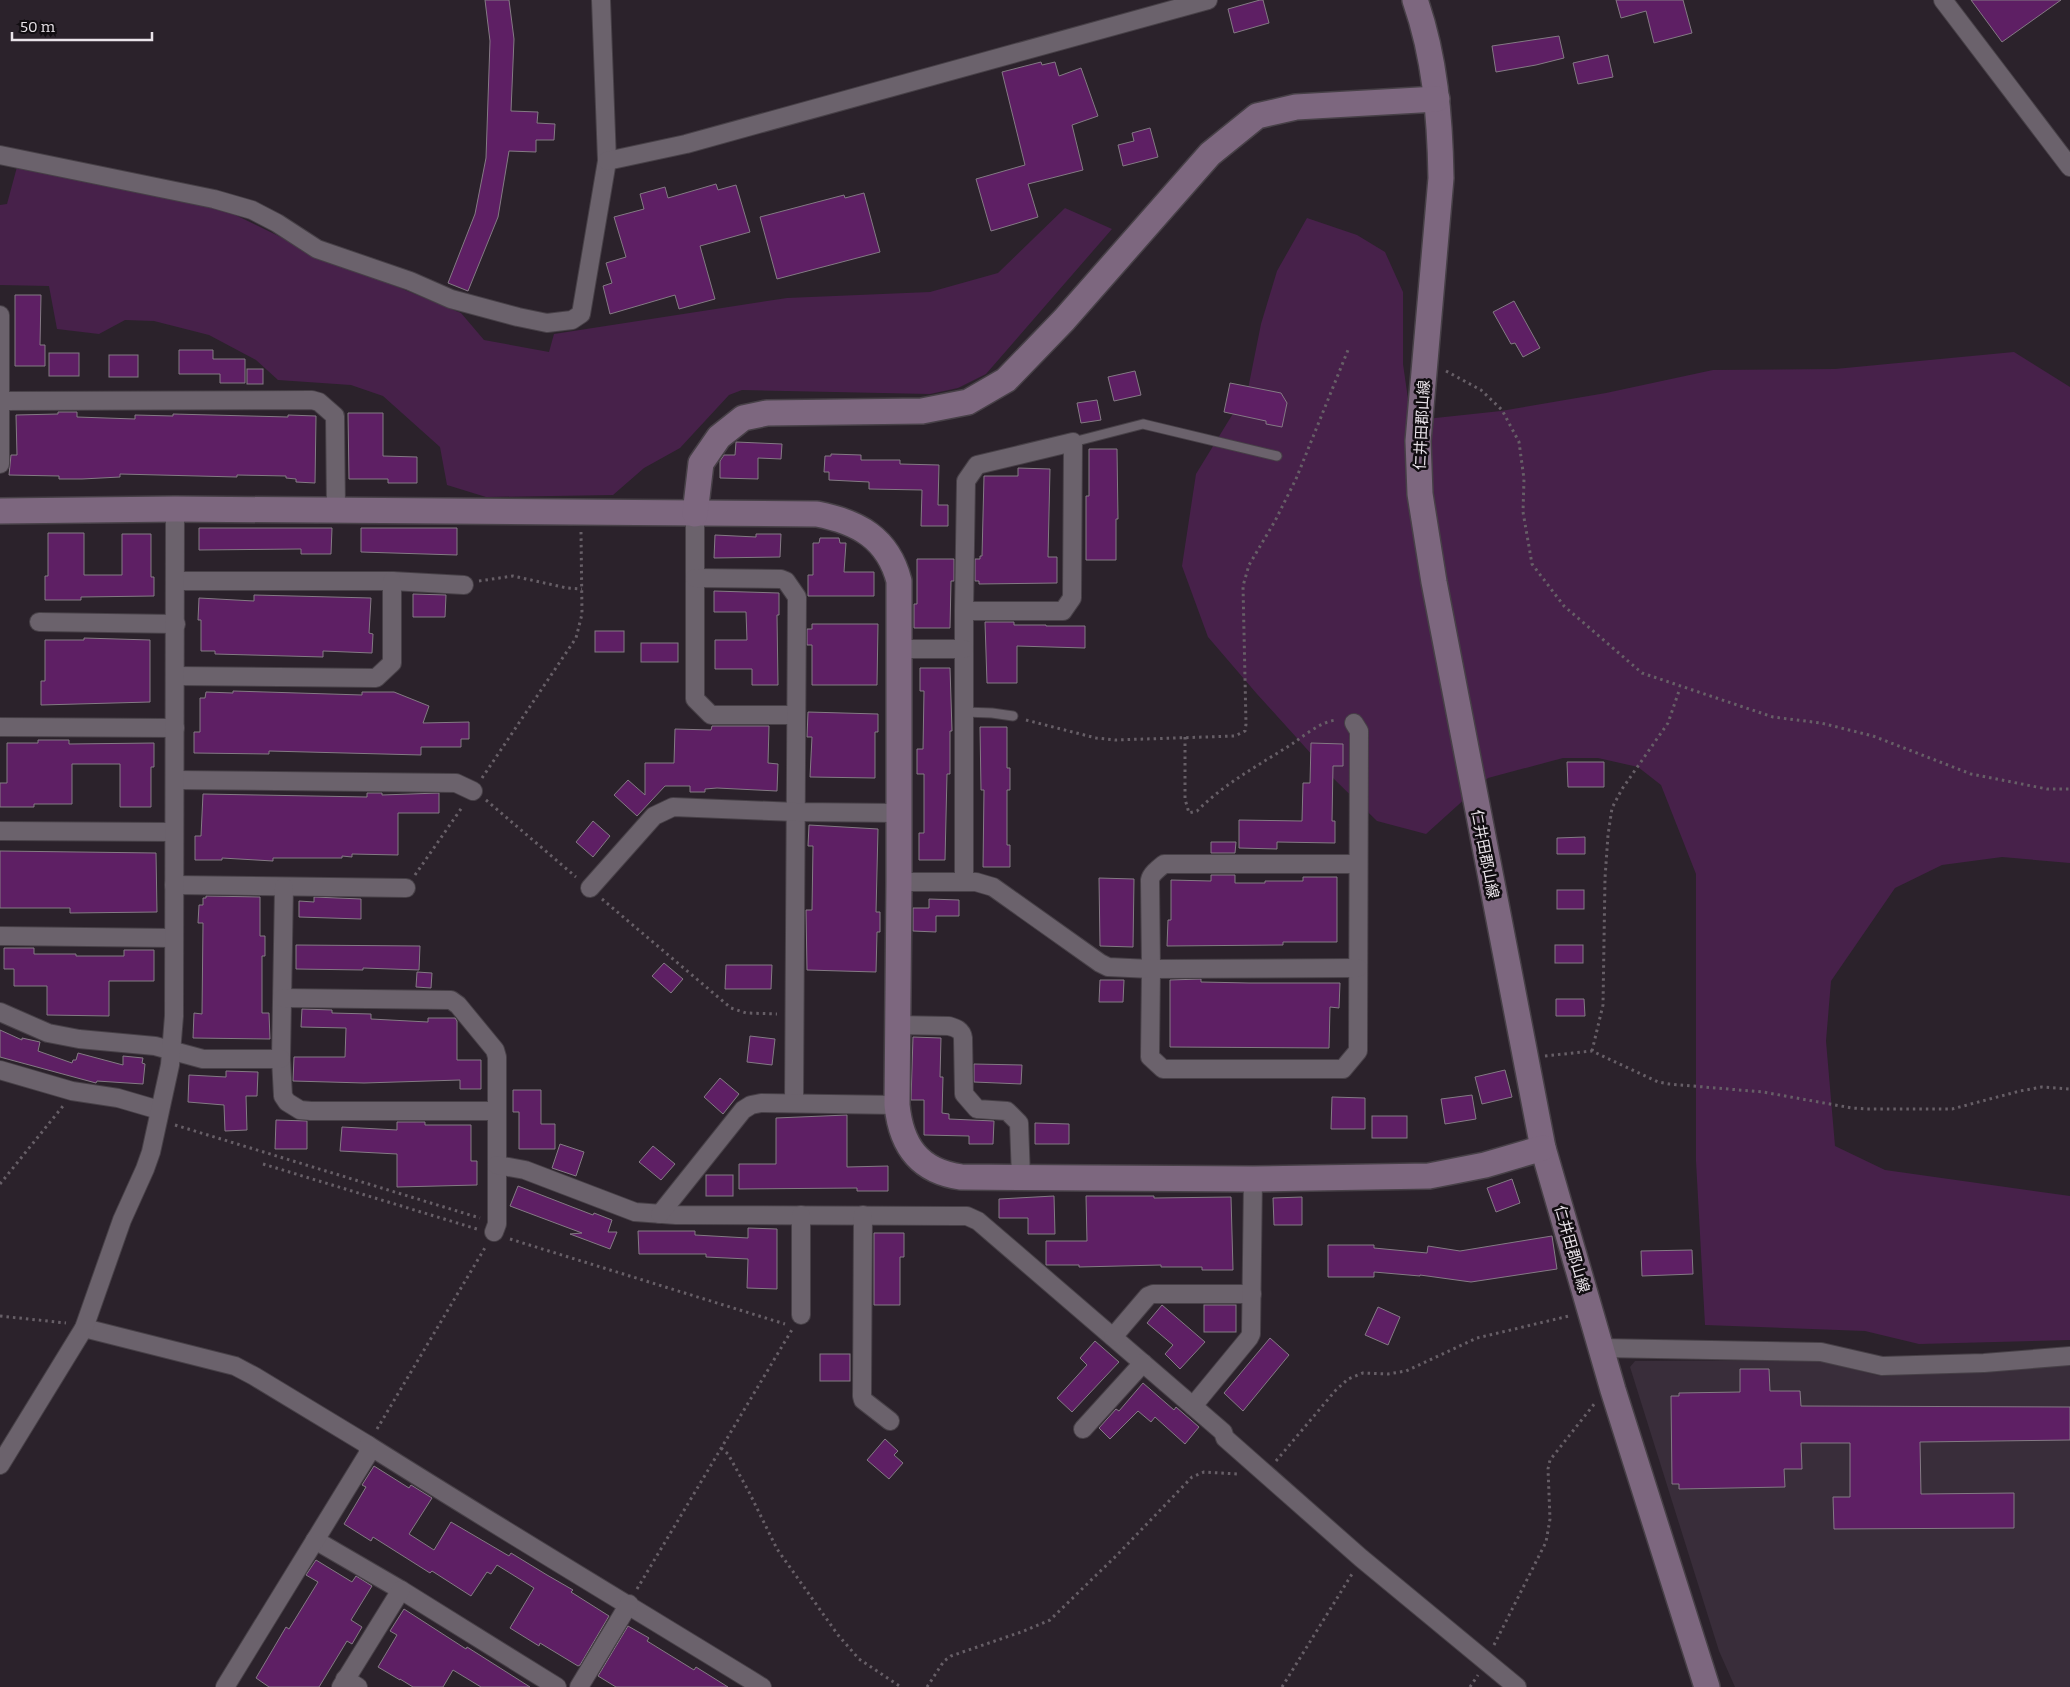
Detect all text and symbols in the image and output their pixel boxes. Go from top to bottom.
scale bar [12,10,152,42]
text: 50 m [20,18,56,36]
street label: 仁井田郡山線 [1411,380,1433,470]
street label: 仁井田郡山線 [1468,808,1502,900]
street label: 仁井田郡山線 [1551,1203,1593,1295]

